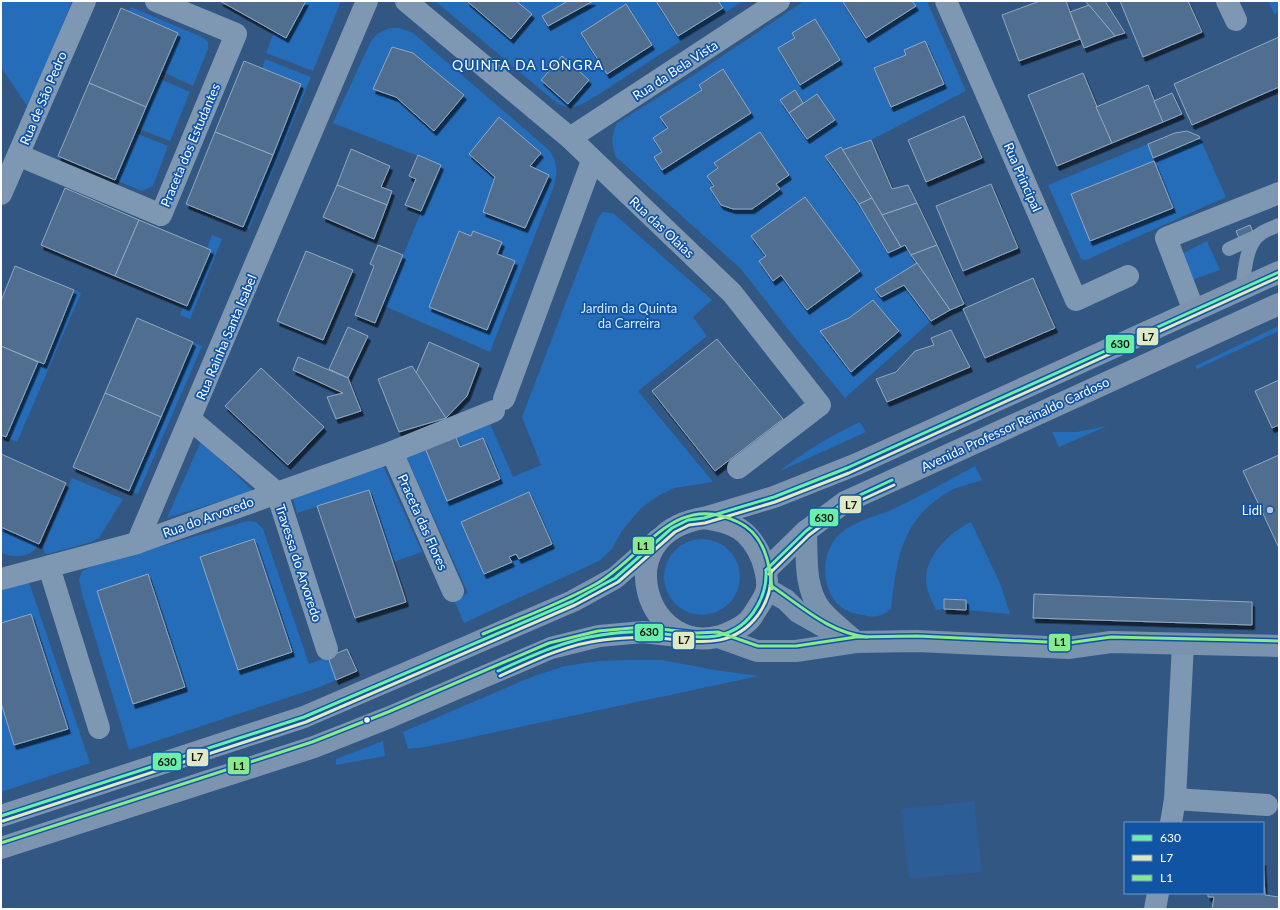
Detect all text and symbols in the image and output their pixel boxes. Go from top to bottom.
street label: Rua da Bela Vista [629,37,721,103]
street label: Rua de São Pedro [16,49,70,147]
district label: QUINTA DA LONGRA [452,56,604,73]
street label: Praceta dos Estudantes [157,80,223,209]
street label: Rua Principal [1001,140,1045,214]
street label: Rua das Olaias [626,193,698,261]
street label: Rua Rainha Santa Isabel [192,272,260,402]
park label: Jardim da Quinta da Carreira [581,300,677,331]
line badge: L7 [1136,327,1159,346]
text: L7 [1142,330,1154,343]
line badge: 630 [1105,334,1135,354]
text: 630 [1110,337,1130,350]
street label: Avenida Professor Reinaldo Cardoso [918,373,1112,475]
street label: Praceta das Flores [395,471,451,573]
street label: Rua do Arvoredo [160,493,256,541]
line badge: L7 [839,495,862,514]
text: L7 [845,498,857,511]
street label: Travessa do Arvoredo [272,502,326,624]
place label: Lidl [1242,502,1262,518]
marker: Lidl [1265,505,1275,515]
line badge: 630 [809,508,839,527]
text: 630 [814,511,834,524]
line badge: L1 [632,536,655,555]
text: L1 [637,539,649,552]
line badge: 630 [634,623,664,642]
text: 630 [639,625,659,638]
line badge: L7 [672,631,695,650]
text: L7 [678,633,690,646]
line badge: L1 [1048,633,1071,652]
text: L1 [1054,635,1066,648]
unlabelled marker [362,715,372,725]
line badge: L7 [186,748,209,767]
text: L7 [191,750,203,763]
line badge: 630 [152,752,182,771]
text: 630 [157,755,177,768]
line badge: L1 [227,756,250,775]
text: L1 [233,759,245,772]
legend [1124,822,1264,894]
text: 630 [1160,830,1181,845]
text: L7 [1160,850,1173,865]
text: L1 [1160,870,1173,885]

